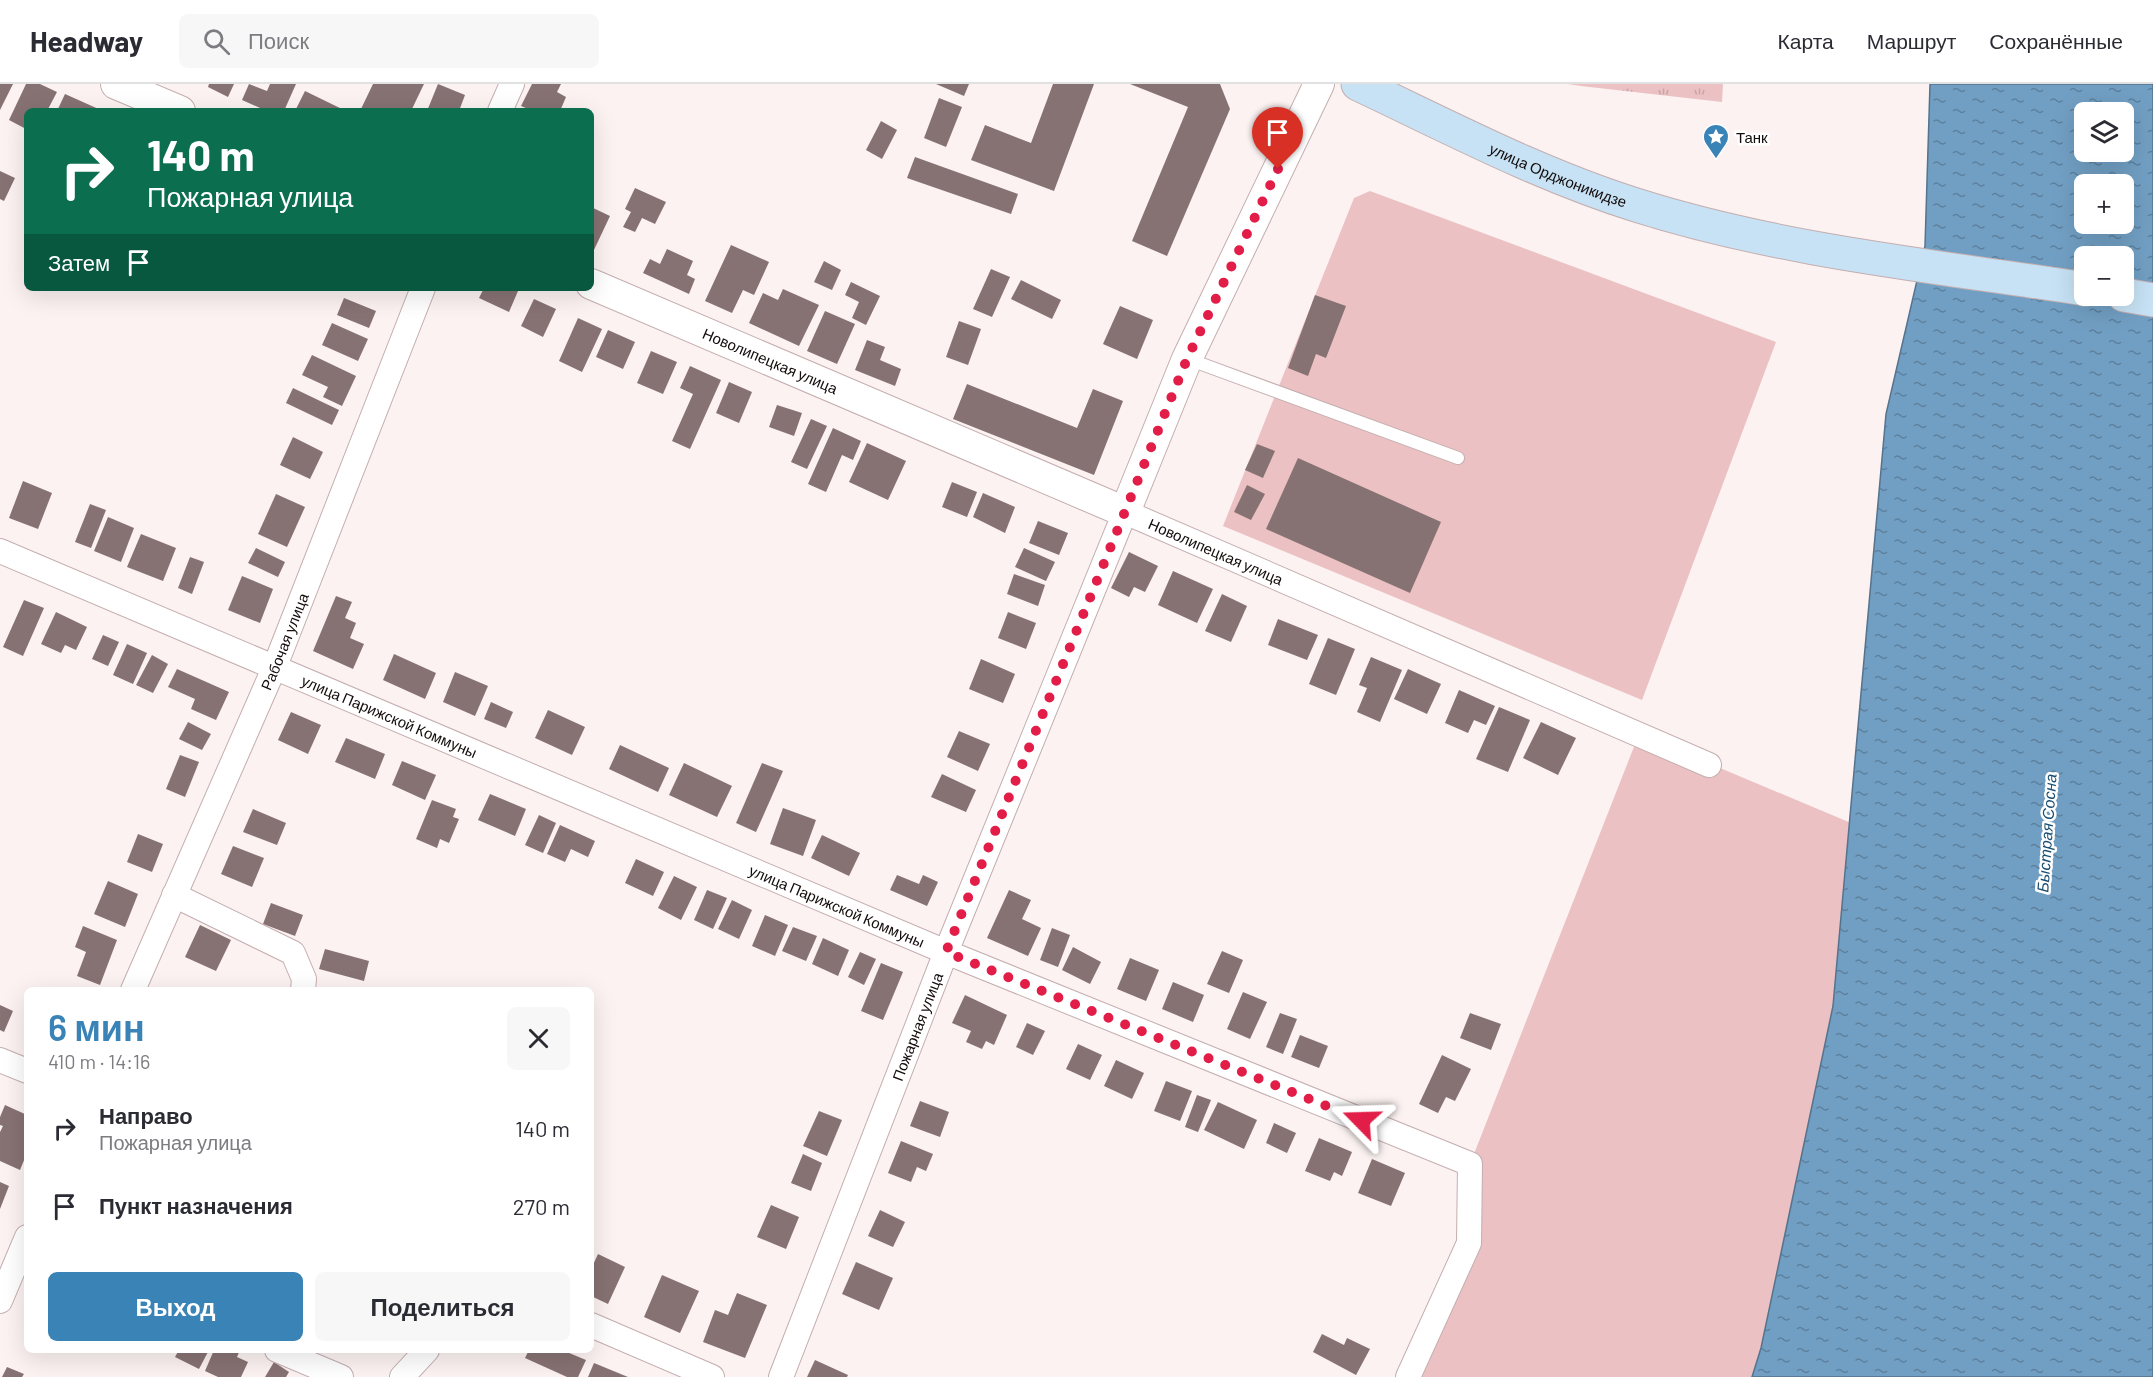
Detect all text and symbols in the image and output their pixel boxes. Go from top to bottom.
search box [179,14,599,68]
text: Headway [30,24,143,58]
icon: search [200,25,233,58]
text: Поиск [248,27,309,53]
text: Карта [1778,28,1834,53]
text: Маршрут [1867,28,1956,53]
text: Сохранённые [1989,28,2123,53]
map controls [2074,102,2134,306]
button: layers [2074,102,2134,162]
pin [1252,107,1303,169]
icon: arrive [1261,116,1294,149]
place icon: Танк [1701,122,1731,160]
place label: Танк [1736,128,1768,146]
text: 140 m [147,129,255,179]
icon: right [48,132,126,210]
street label: улица Орджоникидзе [1487,139,1629,210]
button: + [2074,174,2134,234]
text: Пожарная улица [147,180,353,212]
icon: arrive [122,246,155,279]
button: − [2074,246,2134,306]
text: Затем [48,249,110,275]
street label: Новолипецкая улица [700,324,841,398]
street label: Новолипецкая улица [1146,514,1287,589]
street label: Рабочая улица [257,590,312,693]
street label: улица Парижской Коммуны [299,671,480,761]
water label: Быстрая Сосна [2032,773,2060,893]
street label: улица Парижской Коммуны [747,861,927,951]
street label: Пожарная улица [888,969,946,1083]
text: 6 мин [48,1005,145,1048]
button: close [507,1007,570,1070]
text: 410 m · 14:16 [48,1049,150,1073]
position arrow [1329,1088,1393,1152]
text: Направо [99,1102,193,1128]
icon: right [48,1112,81,1145]
text: 140 m [515,1115,570,1141]
text: Пожарная улица [99,1130,252,1154]
icon: arrive [48,1190,81,1223]
text: Пункт назначения [99,1192,293,1218]
text: 270 m [513,1193,570,1219]
button: Выход [48,1272,303,1341]
button: Поделиться [315,1272,570,1341]

